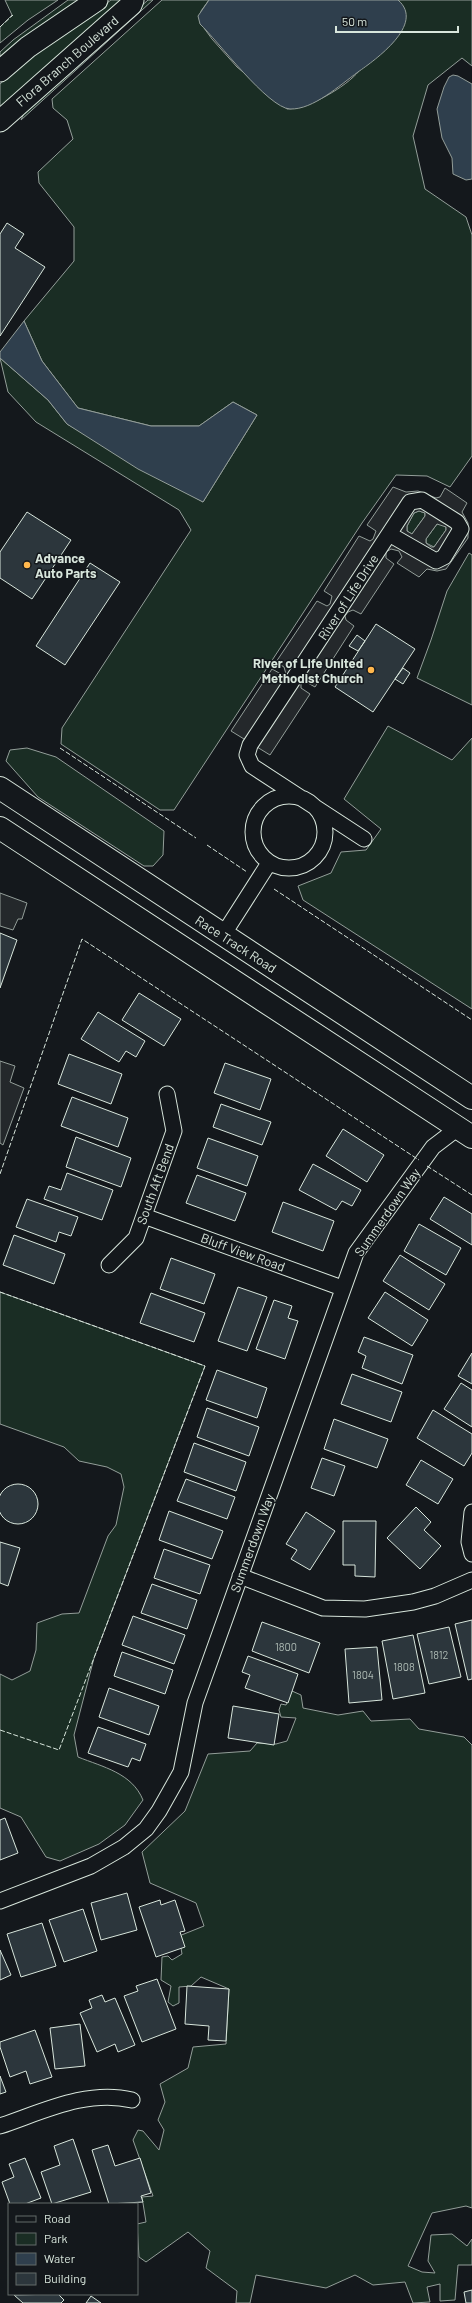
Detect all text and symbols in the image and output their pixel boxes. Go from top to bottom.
scale bar [336,8,458,34]
street label: Flora Branch Boulevard [12,12,122,110]
text: 50 m [342,14,367,28]
place label: Advance Auto Parts [35,550,97,581]
street label: River of Life Drive [314,551,382,643]
marker: Advance Auto Parts [22,560,32,570]
place label: River of Life United Methodist Church [253,655,363,686]
marker: River of Life United Methodist Church [366,665,376,675]
street label: Race Track Road [192,912,280,976]
street label: South Aft Bend [133,1141,177,1227]
street label: Summerdown Way [351,1165,423,1259]
street label: Bluff View Road [199,1229,287,1275]
street label: Summerdown Way [227,1491,277,1595]
house number: 1800 [275,1640,297,1653]
house number: 1812 [429,1648,449,1661]
house number: 1808 [393,1660,415,1673]
house number: 1804 [352,1668,374,1681]
legend [8,2203,138,2295]
text: Road [44,2211,71,2225]
text: Park [44,2231,68,2245]
text: Water [44,2251,76,2265]
text: Building [44,2271,86,2285]

